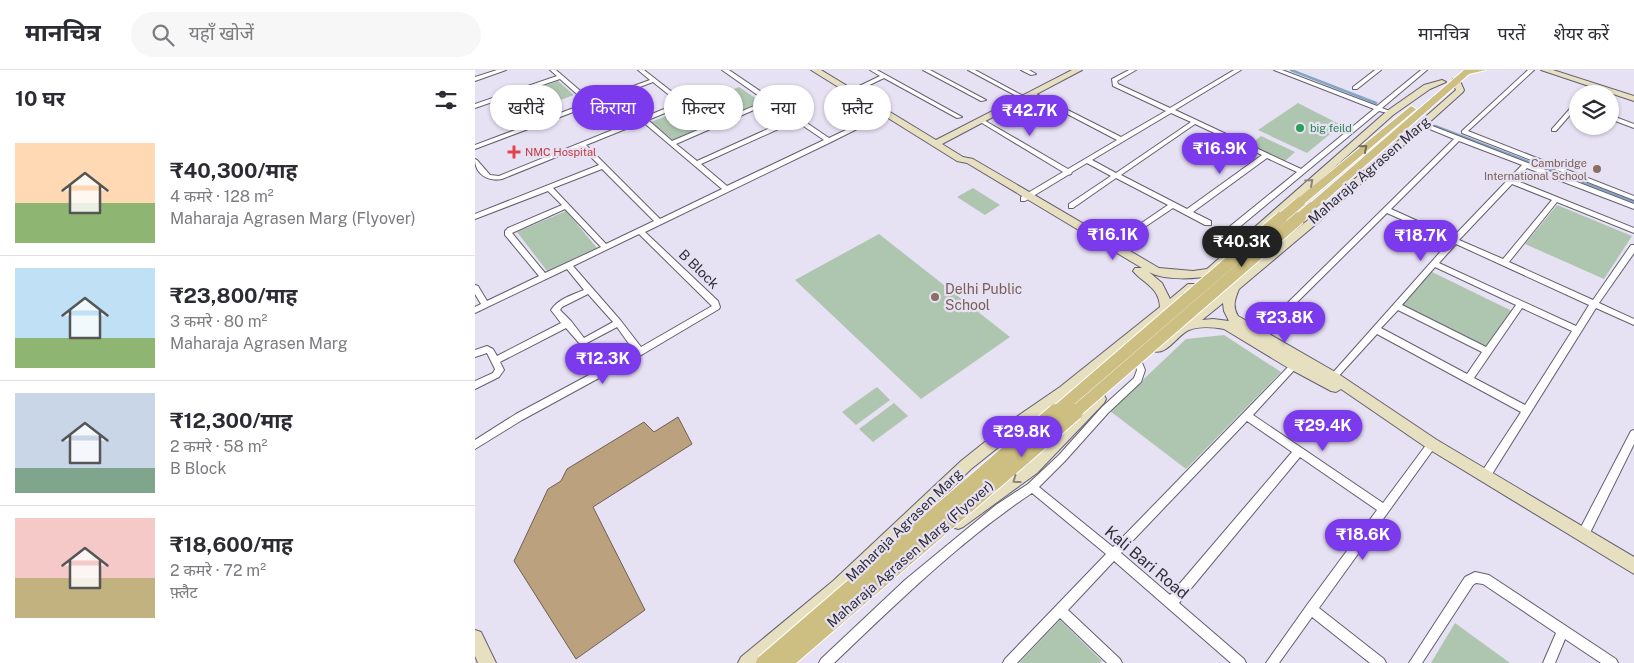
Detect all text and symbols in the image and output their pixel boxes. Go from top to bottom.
search box [131,12,481,57]
text: मानचित्र [25,18,101,46]
icon: search [149,21,177,49]
text: यहाँ खोजें [189,22,254,44]
text: मानचित्र [1418,23,1470,44]
text: परतें [1498,23,1525,44]
text: शेयर करें [1553,23,1609,44]
chip: खरीदें [490,85,562,130]
chip: किराया [572,85,654,130]
chip: फ़िल्टर [664,85,743,130]
chip: नया [753,85,814,130]
chip: फ़्लैट [824,85,891,130]
map controls [1569,85,1619,135]
button: layers [1569,85,1619,135]
text: 10 घर [15,86,65,111]
icon: filters [432,86,460,114]
pin: ₹42.7K [989,94,1071,137]
text: ₹42.7K [1002,101,1058,120]
street label: Maharaja Agrasen Marg [1305,113,1433,227]
marker: big feild [1294,122,1306,134]
place label: big feild [1310,122,1352,134]
pin: ₹16.9K [1179,132,1261,175]
text: ₹16.9K [1193,139,1247,158]
one-way arrow [1359,144,1368,153]
marker: NMC Hospital [507,145,521,159]
place label: NMC Hospital [525,146,596,158]
place label: Cambridge International School [1484,157,1587,182]
text: ₹40,300/माह [170,158,297,183]
icon: home [55,163,115,223]
marker: Cambridge International School [1591,163,1603,175]
one-way arrow [1305,178,1314,187]
text: 4 कमरे · 128 m² [170,187,274,206]
text: Maharaja Agrasen Marg (Flyover) [170,209,416,228]
pin: ₹16.1K [1072,218,1154,261]
pin: ₹18.7K [1380,220,1462,262]
text: ₹16.1K [1088,225,1138,244]
pin: ₹40.3K [1201,226,1283,268]
text: ₹18.7K [1395,226,1447,245]
text: ₹40.3K [1213,232,1271,251]
street label: B Block [676,246,722,292]
place label: Delhi Public School [945,281,1022,313]
text: ₹23,800/माह [170,283,297,308]
icon: home [55,288,115,348]
marker: Delhi Public School [929,291,941,303]
pin: ₹23.8K [1244,302,1326,344]
text: ₹23.8K [1256,308,1314,327]
text: 3 कमरे · 80 m² [170,312,267,331]
text: Maharaja Agrasen Marg [170,334,348,353]
pin: ₹12.3K [562,342,644,385]
text: ₹12.3K [576,349,630,368]
text: ₹12,300/माह [170,408,292,433]
pin: ₹29.4K [1282,410,1364,452]
icon: home [55,413,115,473]
pin: ₹29.8K [981,416,1063,458]
text: ₹29.4K [1294,416,1352,435]
text: ₹29.8K [993,422,1051,441]
text: 2 कमरे · 58 m² [170,437,267,456]
text: B Block [170,459,226,478]
street label: Maharaja Agrasen Marg [843,465,966,585]
one-way arrow [1012,474,1022,483]
street label: Maharaja Agrasen Marg (Flyover) [824,477,996,631]
pin: ₹18.6K [1322,518,1404,561]
street label: Kali Bari Road [1101,522,1193,603]
text: ₹18.6K [1336,525,1390,544]
text: ₹18,600/माह [170,532,293,557]
icon: home [55,538,115,598]
text: 2 कमरे · 72 m² [170,561,266,580]
text: फ़्लैट [170,583,198,602]

